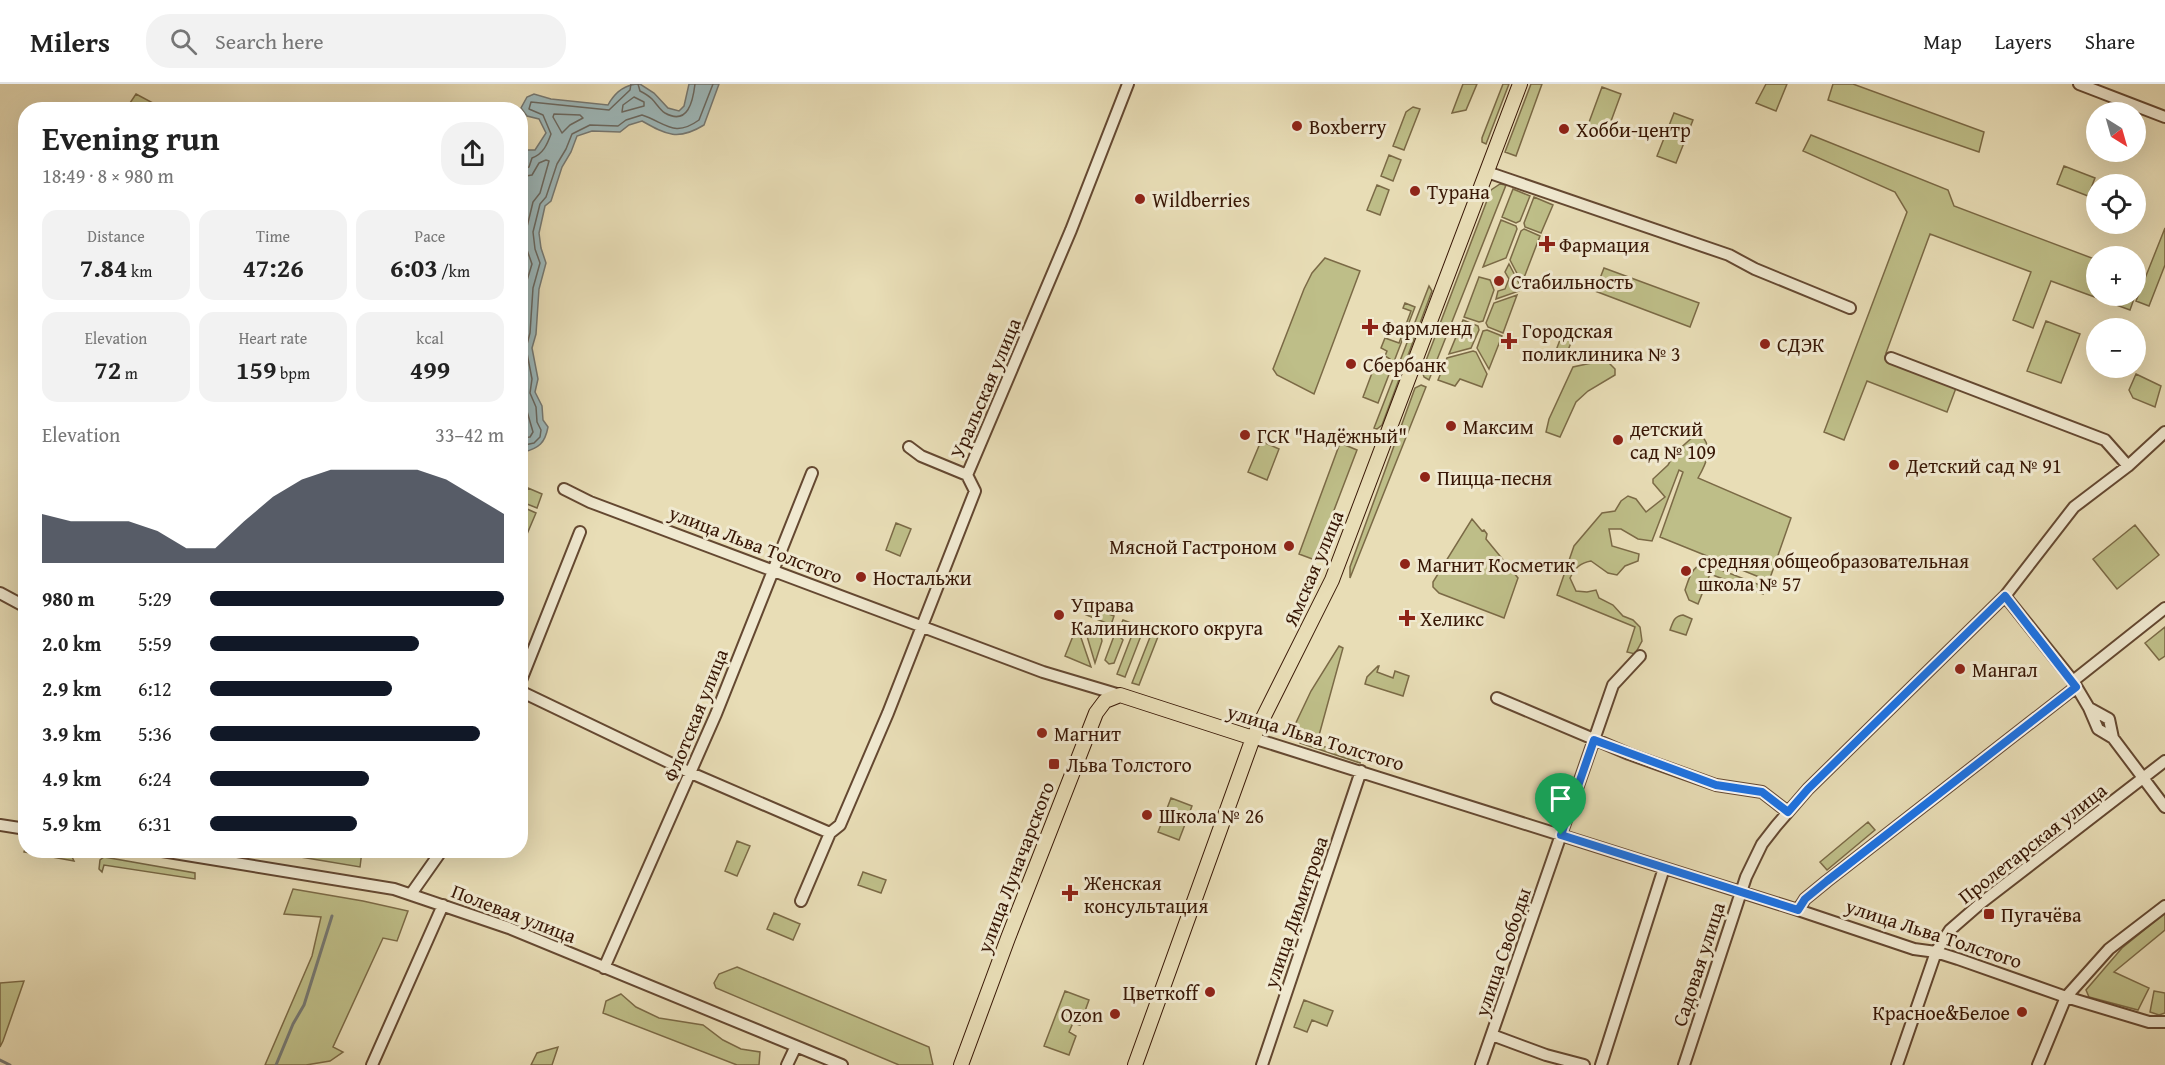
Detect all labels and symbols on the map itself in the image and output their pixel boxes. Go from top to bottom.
north arrow [2086,102,2146,162]
place label: Boxberry [1309,112,1387,141]
place label: Хобби-центр [1576,115,1691,144]
marker: Boxberry [1290,119,1304,133]
marker: Хобби-центр [1557,122,1571,136]
place label: Турана [1427,177,1490,206]
marker: Турана [1408,184,1422,198]
place label: Wildberries [1152,185,1250,214]
marker: Wildberries [1133,192,1147,206]
place label: Фармация [1559,230,1650,259]
marker: Фармация [1540,237,1554,251]
place label: Стабильность [1511,267,1633,296]
marker: Стабильность [1492,274,1506,288]
street label: Уральская улица [942,313,1028,463]
place label: Фармленд [1382,313,1473,342]
place label: Городская поликлиника № 3 [1522,316,1681,368]
marker: Фармленд [1363,320,1377,334]
place label: СДЭК [1777,330,1825,359]
marker: Городская поликлиника № 3 [1500,332,1518,350]
marker: СДЭК [1758,337,1772,351]
place label: Сбербанк [1363,350,1447,379]
marker: Сбербанк [1344,357,1358,371]
place label: Максим [1463,412,1534,441]
place label: детский сад № 109 [1630,414,1716,466]
marker: Максим [1444,419,1458,433]
place label: ГСК "Надёжный" [1257,421,1407,450]
marker: ГСК "Надёжный" [1238,428,1252,442]
marker: детский сад № 109 [1611,433,1625,447]
place label: Детский сад № 91 [1905,451,2062,480]
marker: Детский сад № 91 [1887,458,1901,472]
place label: Пицца-песня [1437,463,1552,492]
marker: Пицца-песня [1418,470,1432,484]
street label: улица Льва Толстого [664,497,847,591]
street label: Ямская улица [1275,505,1351,631]
place label: Мясной Гастроном [1109,532,1277,561]
marker: Мясной Гастроном [1282,539,1296,553]
place label: средняя общеобразовательная школа № 57 [1698,546,1969,598]
place label: Магнит Косметик [1417,550,1576,579]
marker: Магнит Косметик [1398,557,1412,571]
place label: Ностальжи [873,563,972,592]
marker: средняя общеобразовательная школа № 57 [1679,564,1693,578]
marker: Ностальжи [854,570,868,584]
place label: Управа Калининского округа [1071,590,1264,642]
place label: Хеликс [1420,604,1484,633]
marker: Управа Калининского округа [1052,608,1066,622]
marker: Хеликс [1398,609,1416,627]
street label: Флотская улица [655,644,735,786]
place label: Мангал [1972,655,2038,684]
marker: Мангал [1953,662,1967,676]
street label: улица Льва Толстого [1223,696,1408,778]
place label: Магнит [1054,719,1121,748]
marker: Магнит [1035,726,1049,740]
place label: Льва Толстого [1066,750,1192,779]
marker: Льва Толстого [1047,757,1061,771]
pin [1535,773,1586,835]
street label: Пролетарская улица [1952,775,2113,910]
street label: улица Луначарского [969,777,1061,958]
place label: Школа № 26 [1159,801,1264,830]
marker: Школа № 26 [1140,808,1154,822]
street label: улица Димитрова [1255,832,1335,993]
place label: Женская консультация [1083,868,1208,920]
street label: Полевая улица [448,876,581,950]
marker: Женская консультация [1061,884,1079,902]
street label: улица Свободы [1466,884,1538,1021]
street label: улица Льва Толстого [1841,890,2026,975]
street label: Садовая улица [1664,898,1732,1030]
place label: Пугачёва [2001,900,2082,929]
marker: Пугачёва [1982,907,1996,921]
place label: Цветкоff [1123,978,1200,1007]
marker: Цветкоff [1203,985,1217,999]
place label: Красное&Белое [1873,998,2010,1027]
place label: Ozon [1061,1000,1103,1029]
marker: Красное&Белое [2015,1005,2029,1019]
marker: Ozon [1108,1007,1122,1021]

